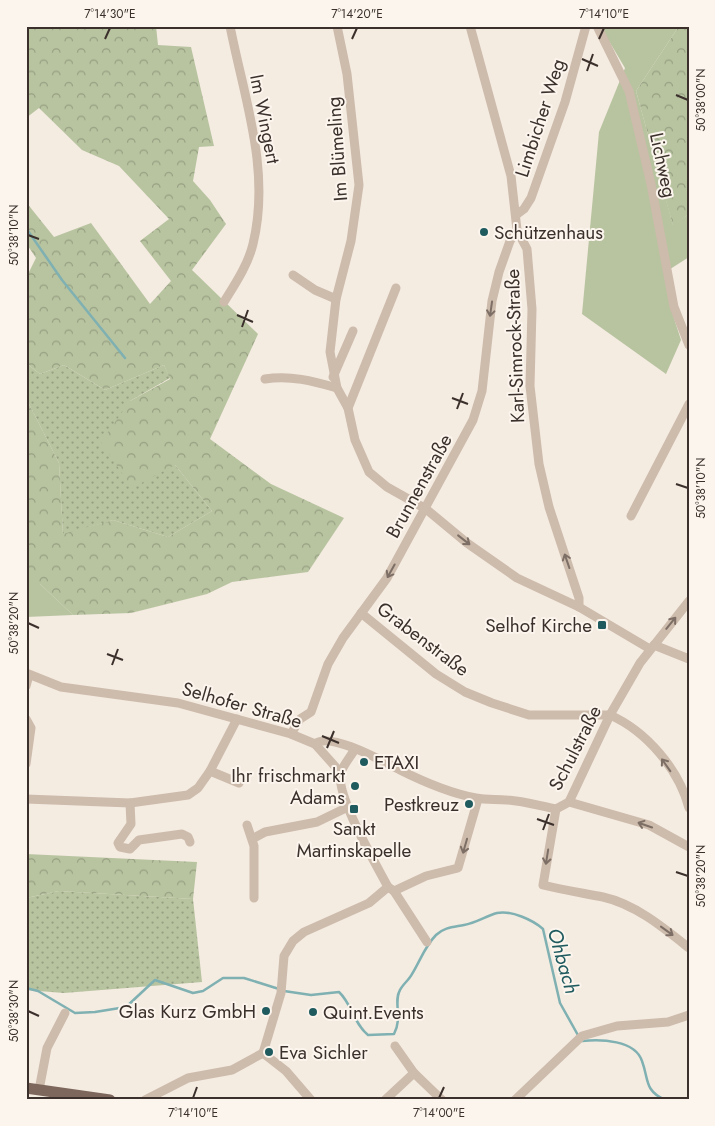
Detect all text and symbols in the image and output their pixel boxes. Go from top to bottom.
text: 7°14'30"E [84,5,136,23]
text: 7°14'20"E [331,5,383,23]
text: 7°14'10"E [579,5,629,23]
street label: Limbicher Weg [508,55,572,181]
text: 50°38'00"N [692,68,710,132]
street label: Im Wingert [243,72,287,166]
street label: Im Blümeling [320,96,354,202]
street label: Lichweg [643,130,683,200]
text: 50°38'10"N [5,204,23,266]
place label: Schützenhaus [494,219,603,246]
marker: Schützenhaus [478,226,490,238]
street label: Karl-Simrock-Straße [499,268,531,423]
one-way arrow [486,300,496,316]
street label: Brunnenstraße [379,429,459,543]
text: 50°38'10"N [692,457,710,519]
one-way arrow [457,534,470,545]
one-way arrow [562,553,571,569]
one-way arrow [386,563,396,577]
text: 50°38'20"N [5,592,23,654]
street label: Grabenstraße [371,595,475,683]
place label: Selhof Kirche [485,612,592,639]
one-way arrow [666,617,677,630]
marker: Selhof Kirche [596,619,608,631]
street label: Selhofer Straße [179,675,305,735]
street label: Schulstraße [542,701,608,795]
place label: ETAXI [374,749,419,776]
marker: ETAXI [358,756,370,768]
one-way arrow [661,758,671,772]
place label: Ihr frischmarkt Adams [231,762,345,811]
marker: Ihr frischmarkt Adams [349,780,361,792]
place label: Pestkreuz [384,791,459,818]
marker: Pestkreuz [463,798,475,810]
marker: Sankt Martinskapelle [348,803,360,815]
place label: Sankt Martinskapelle [297,815,412,864]
one-way arrow [638,820,654,829]
one-way arrow [459,837,469,853]
text: 50°38'20"N [692,845,710,907]
one-way arrow [542,849,552,865]
water label: Ohbach [540,925,586,997]
one-way arrow [660,926,674,936]
text: 50°38'30"N [5,980,23,1042]
place label: Glas Kurz GmbH [119,998,256,1025]
place label: Quint.Events [323,999,424,1026]
marker: Glas Kurz GmbH [260,1005,272,1017]
marker: Quint.Events [307,1006,319,1018]
place label: Eva Sichler [279,1039,368,1066]
marker: Eva Sichler [263,1046,275,1058]
text: 7°14'10"E [168,1104,218,1122]
text: 7°14'00"E [413,1104,465,1122]

